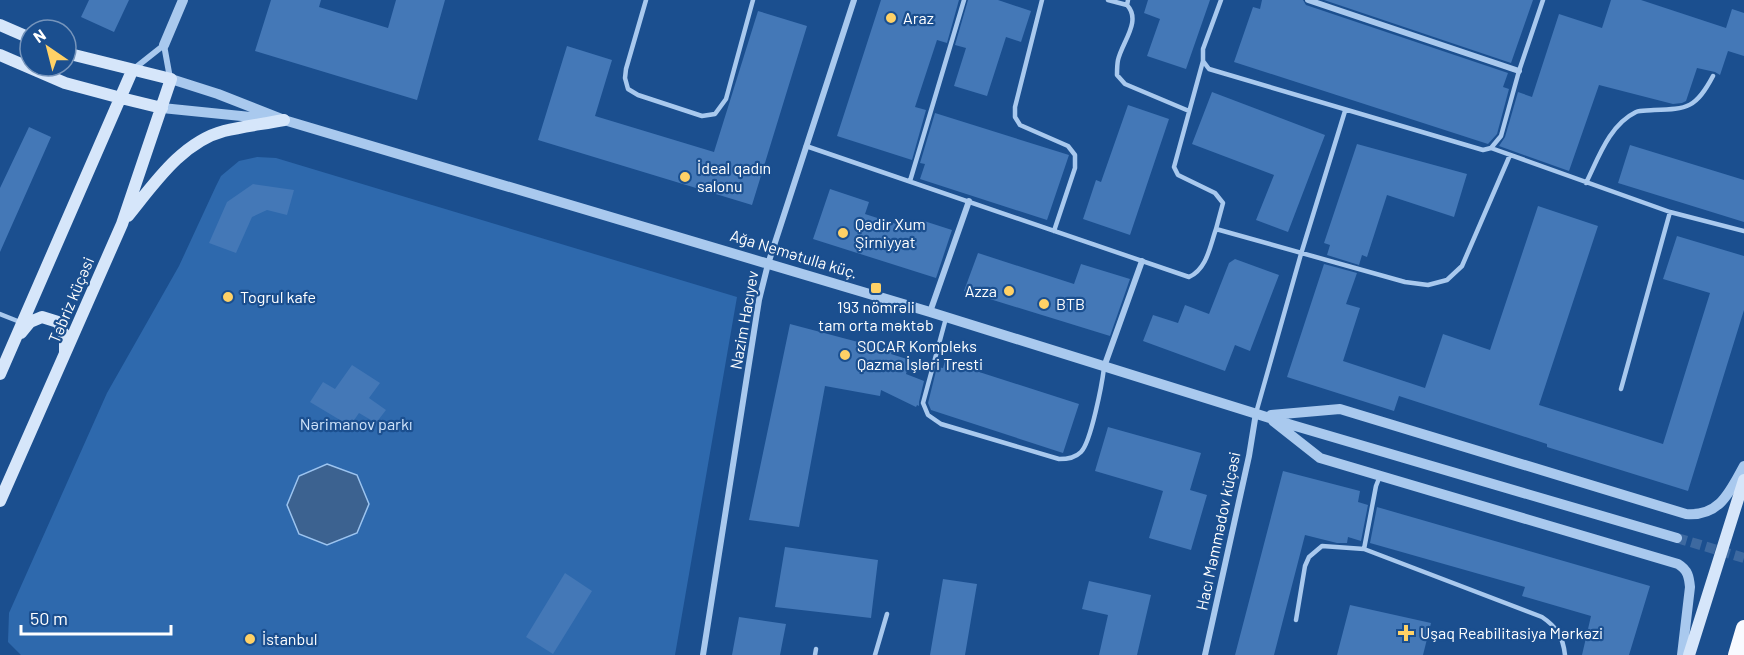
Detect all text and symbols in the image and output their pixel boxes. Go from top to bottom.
place label: Araz [903,8,934,27]
marker: Araz [884,11,898,25]
north arrow [18,18,78,78]
text: N [29,24,49,46]
place label: İdeal qadın salonu [697,158,771,195]
marker: İdeal qadın salonu [678,170,692,184]
place label: Qədir Xum Şirniyyat [855,214,926,251]
street label: Ağa Nemətulla küç. [728,225,860,282]
marker: Qədir Xum Şirniyyat [836,226,850,240]
street label: Təbriz küçəsi [44,254,97,346]
street label: Nazim Hacıyev [725,269,762,371]
marker: 193 nömrəli tam orta məktəb [869,281,883,295]
place label: Azza [965,281,997,300]
marker: Azza [1002,284,1016,298]
place label: Togrul kafe [240,287,316,306]
marker: Togrul kafe [221,290,235,304]
place label: BTB [1056,294,1085,313]
place label: 193 nömrəli tam orta məktəb [818,297,934,334]
marker: BTB [1037,297,1051,311]
place label: SOCAR Kompleks Qazma İşləri Tresti [857,336,983,373]
marker: SOCAR Kompleks Qazma İşləri Tresti [838,348,852,362]
park label: Nərimanov parkı [300,414,412,433]
street label: Hacı Məmmədov küçəsi [1191,450,1244,612]
scale bar [21,598,171,636]
text: 50 m [30,607,68,629]
place label: Uşaq Reabilitasiya Mərkəzi [1420,623,1603,642]
marker: Uşaq Reabilitasiya Mərkəzi [1397,624,1415,642]
place label: İstanbul [262,629,317,648]
marker: İstanbul [243,632,257,646]

